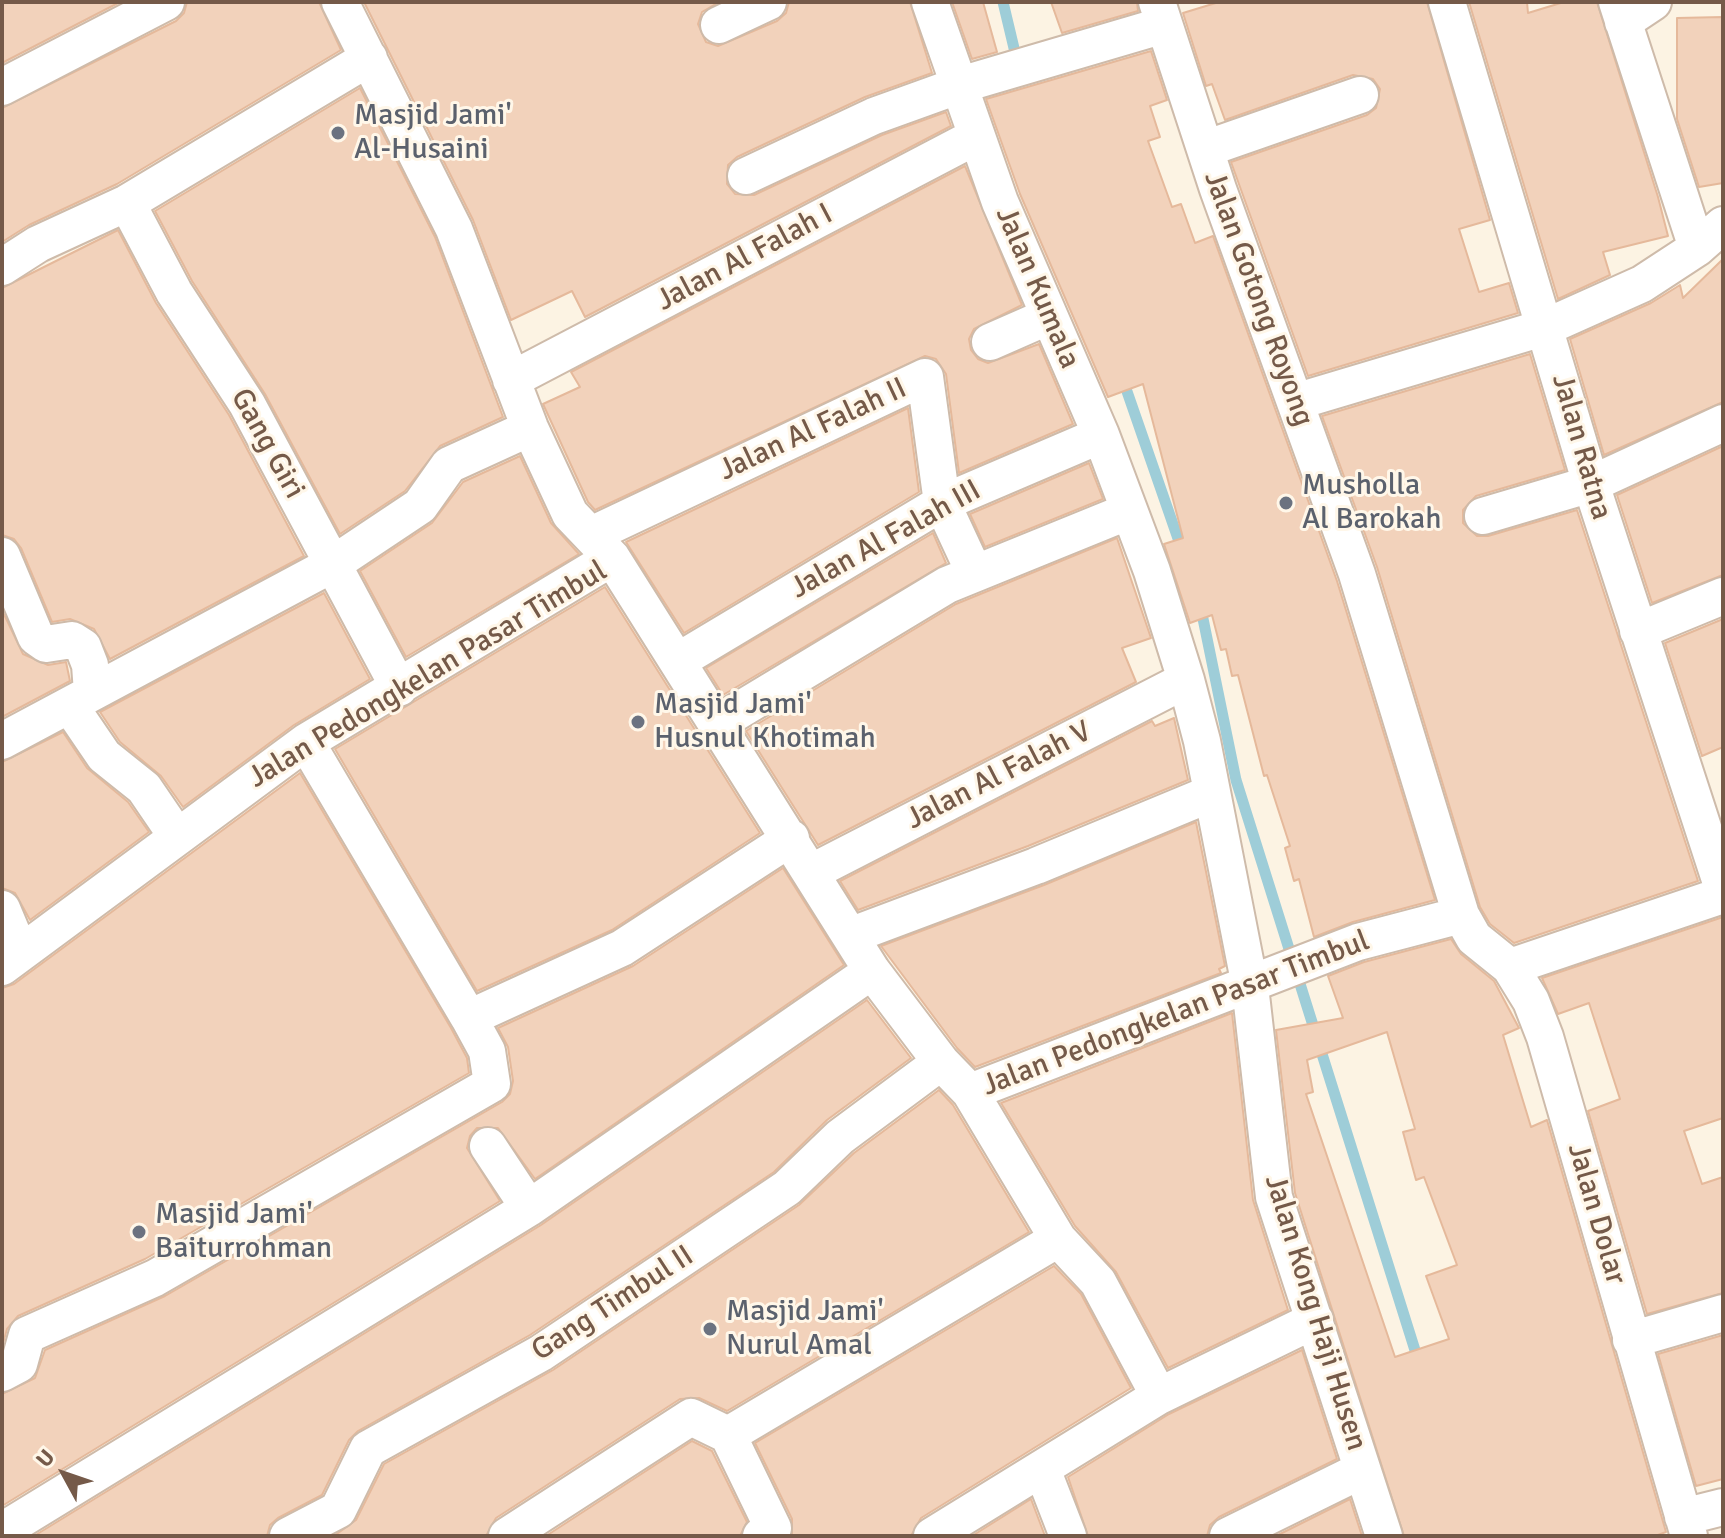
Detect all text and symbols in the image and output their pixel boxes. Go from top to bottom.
place label: Masjid Jami' Al-Husaini [354,98,512,168]
marker: Masjid Jami' Al-Husaini [329,124,347,142]
street label: Jalan Gotong Royong [1195,167,1321,431]
street label: Jalan Al Falah I [651,197,839,319]
street label: Jalan Kumala [987,202,1087,374]
street label: Jalan Ratna [1543,370,1619,524]
street label: Jalan Al Falah II [713,371,913,489]
street label: Gang Giri [222,383,312,505]
place label: Musholla Al Barokah [1302,468,1441,538]
street label: Jalan Al Falah III [785,473,987,607]
marker: Musholla Al Barokah [1277,494,1295,512]
street label: Jalan Pedongkelan Pasar Timbul [242,554,614,796]
place label: Masjid Jami' Husnul Khotimah [654,687,876,758]
marker: Masjid Jami' Husnul Khotimah [629,713,647,731]
street label: Jalan Al Falah V [901,714,1097,838]
street label: Jalan Pedongkelan Pasar Timbul [977,923,1375,1105]
street label: Jalan Dolar [1559,1139,1633,1289]
street label: Jalan Kong Haji Husen [1256,1171,1374,1455]
place label: Masjid Jami' Baiturrohman [155,1197,332,1268]
marker: Masjid Jami' Baiturrohman [130,1223,148,1241]
street label: Gang Timbul II [525,1238,701,1370]
place label: Masjid Jami' Nurul Amal [726,1294,884,1364]
marker: Masjid Jami' Nurul Amal [701,1320,719,1338]
north arrow [24,1434,104,1514]
text: U [30,1444,60,1473]

